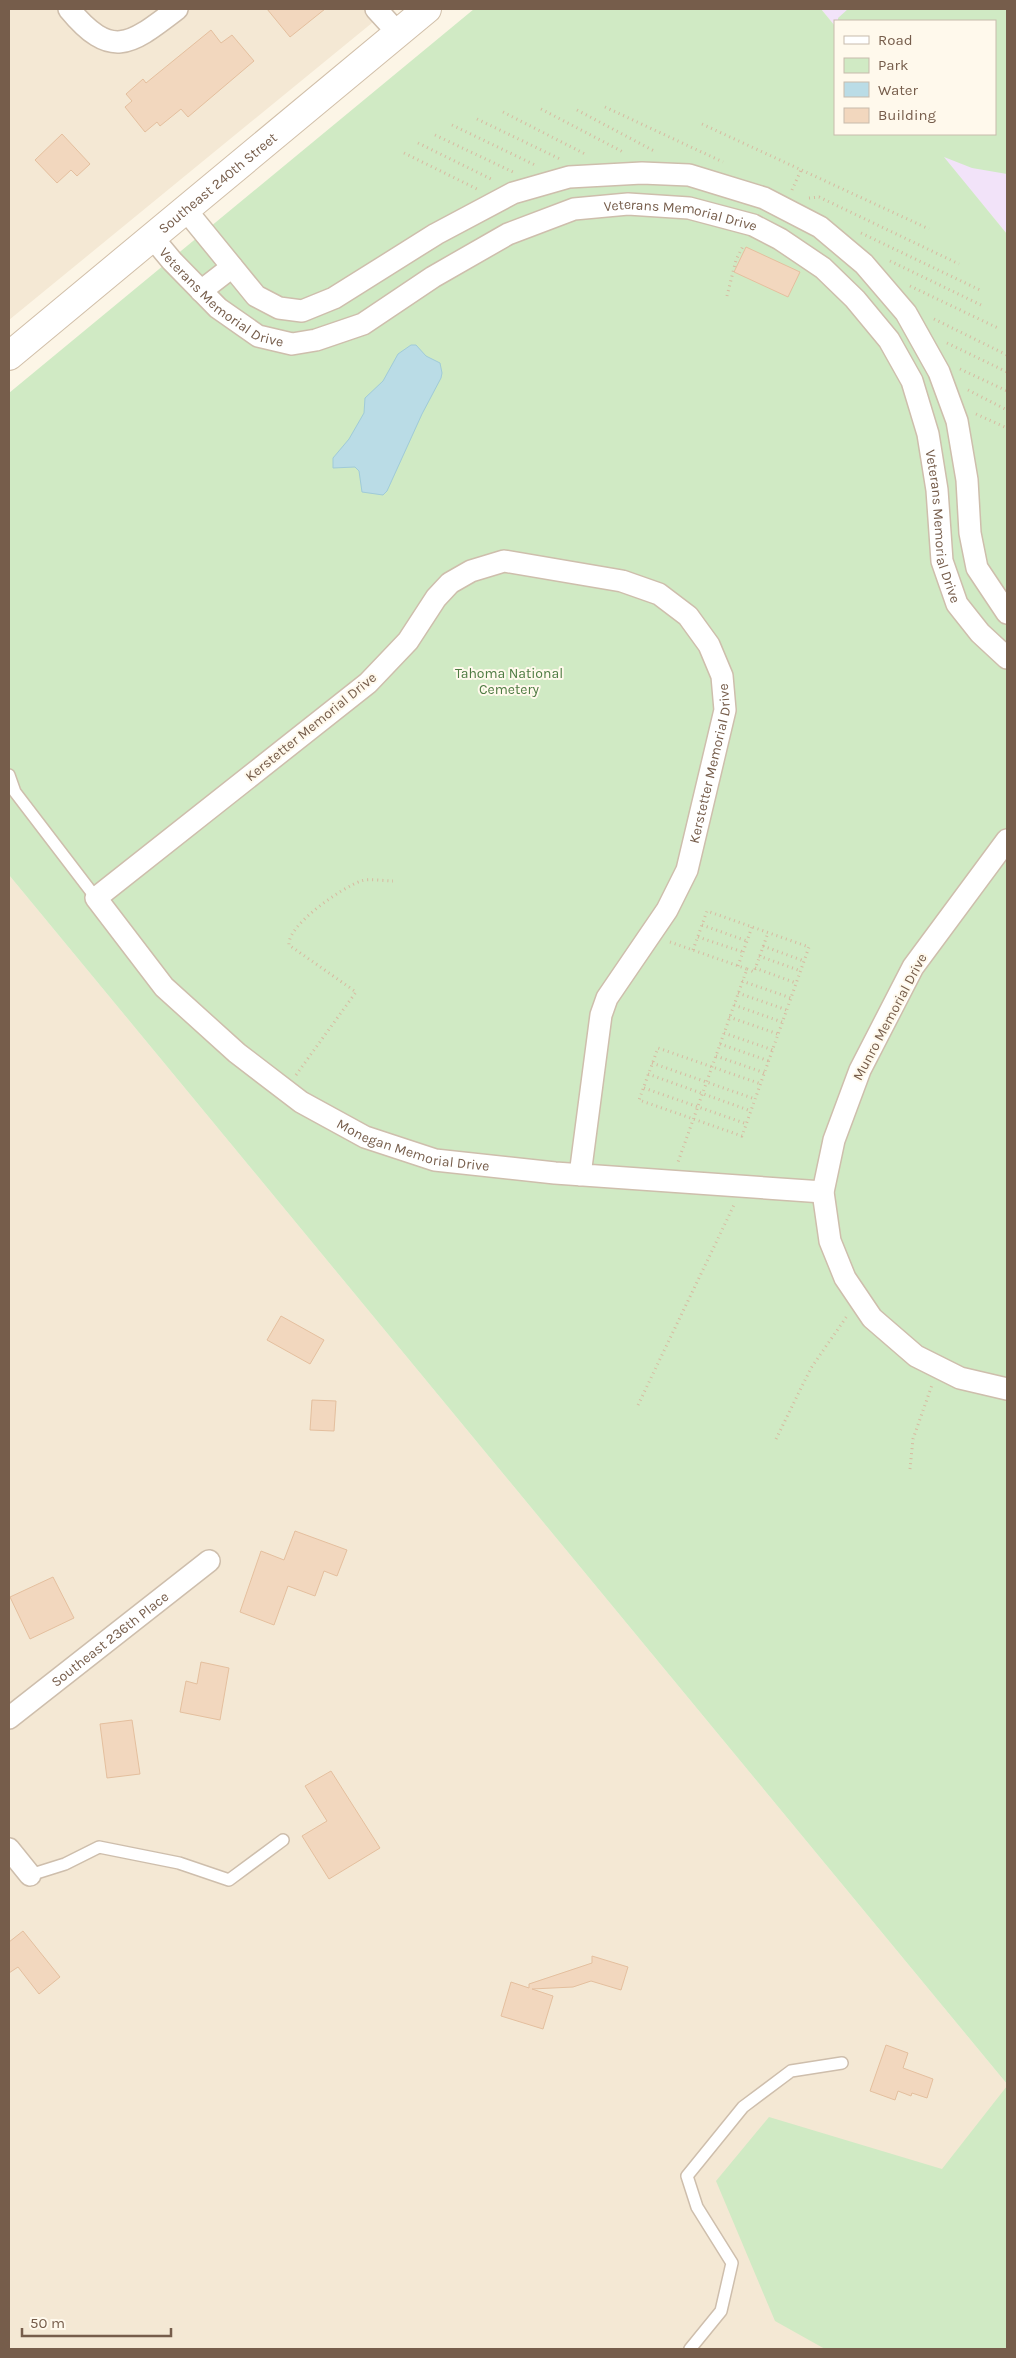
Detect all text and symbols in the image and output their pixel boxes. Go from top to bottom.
legend [834,20,996,135]
text: Road [878,31,913,49]
text: Park [878,56,908,74]
text: Water [878,81,919,99]
text: Building [878,106,936,124]
street label: Southeast 240th Street [155,129,280,237]
street label: Veterans Memorial Drive [603,195,761,235]
street label: Veterans Memorial Drive [156,244,285,350]
street label: Veterans Memorial Drive [922,448,964,605]
park label: Tahoma National Cemetery [455,665,563,698]
street label: Kerstetter Memorial Drive [242,669,380,785]
street label: Kerstetter Memorial Drive [685,683,734,845]
street label: Munro Memorial Drive [849,951,931,1083]
street label: Monegan Memorial Drive [334,1115,490,1174]
street label: Southeast 236th Place [48,1588,172,1690]
scale bar [22,2306,171,2338]
text: 50 m [30,2314,65,2332]

